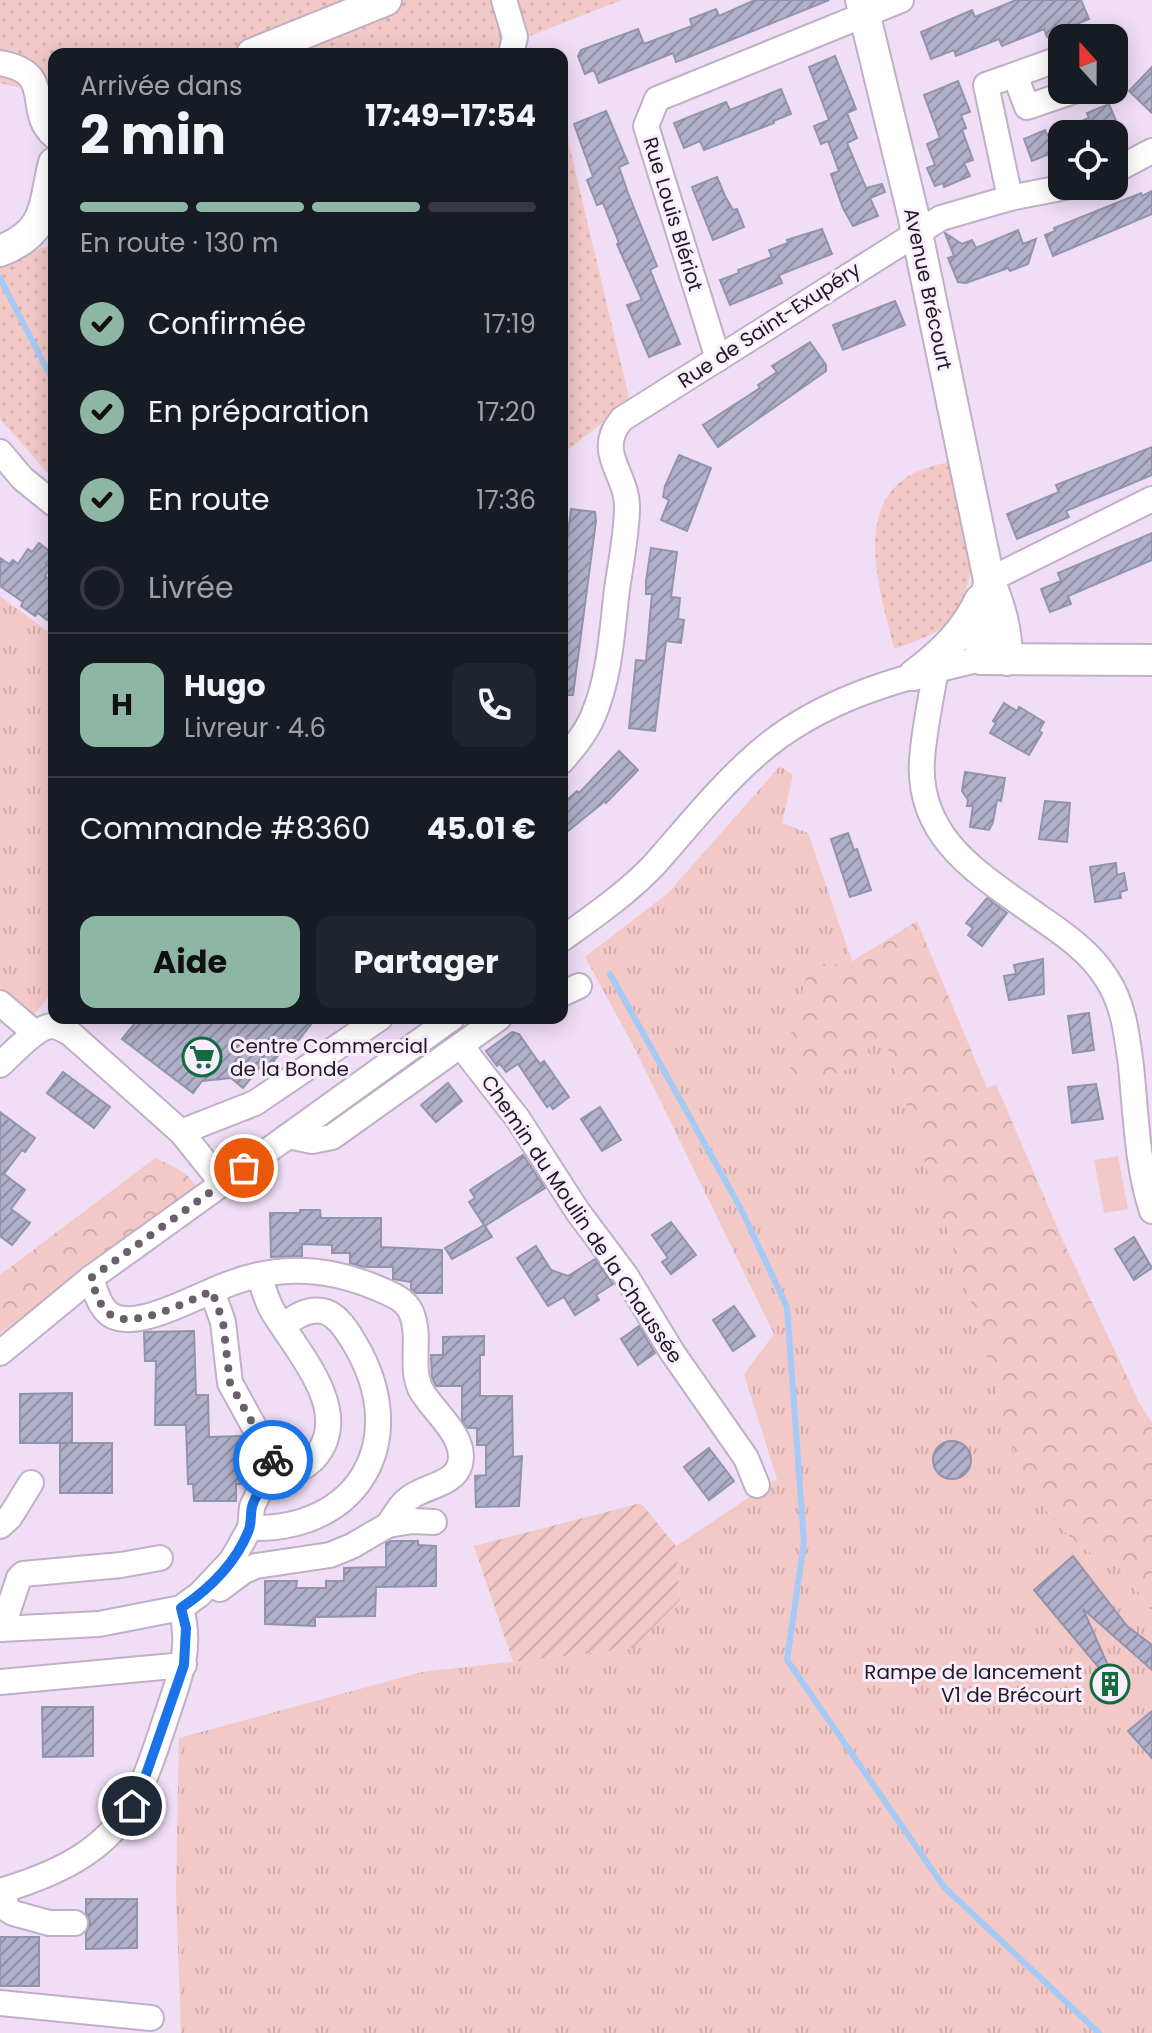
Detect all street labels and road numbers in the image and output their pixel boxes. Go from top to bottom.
street label: Rue Louis Blériot [636,134,710,294]
street label: Avenue Brécourt [897,205,959,373]
street label: Rue de Saint-Exupéry [672,255,866,395]
street label: Chemin du Moulin de la Chaussée [475,1069,689,1369]

